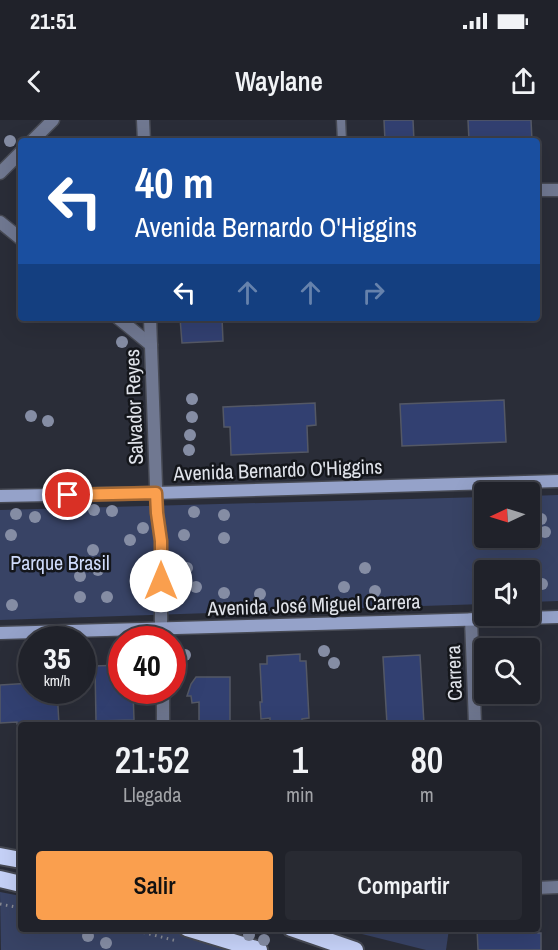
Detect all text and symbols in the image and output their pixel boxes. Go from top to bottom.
text: 21:51 [30,6,76,36]
text: Waylane [235,63,323,99]
icon: back [18,65,51,98]
icon: share [507,65,540,98]
text: 40 m [135,155,214,211]
icon: left [36,162,114,240]
text: Avenida Bernardo O'Higgins [135,209,417,245]
icon: left [168,276,201,309]
icon: ahead [231,276,264,309]
icon: ahead [294,276,327,309]
icon: right [357,276,390,309]
street label: Salvador Reyes [118,349,149,465]
street label: Avenida Bernardo O'Higgins [172,452,383,487]
pin [42,469,93,520]
icon: arrive [51,478,84,511]
north arrow [474,482,540,548]
map controls [474,482,540,704]
park label: Parque Brasil [10,549,110,576]
position arrow [129,549,193,613]
button: sound [474,560,540,626]
street label: Avenida José Miguel Carrera [206,587,421,622]
speed limit sign: 40 [108,626,186,704]
text: 35 [43,638,71,678]
button: search [474,638,540,704]
street label: Carrera [439,645,468,701]
text: km/h [44,670,70,691]
text: 21:52 [115,736,190,784]
text: 1 [292,736,308,784]
text: 80 [410,736,443,784]
text: Llegada [123,781,181,808]
text: min [286,781,314,808]
text: m [420,781,434,808]
button: Salir [36,851,273,920]
button: Compartir [285,851,522,920]

